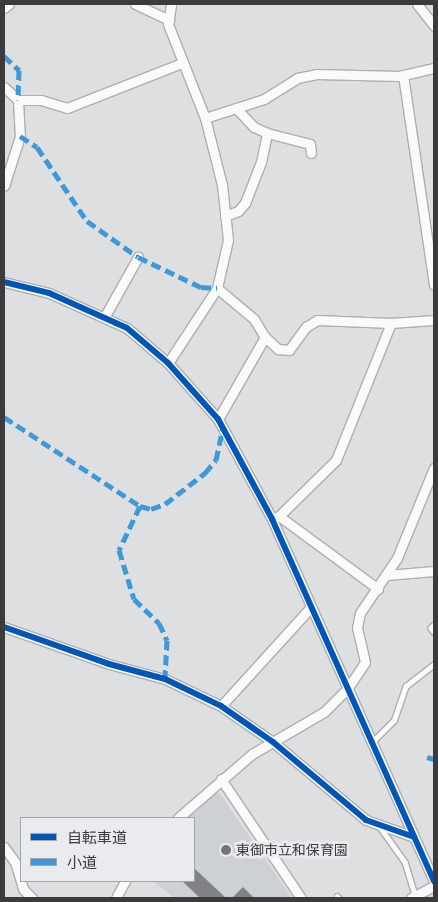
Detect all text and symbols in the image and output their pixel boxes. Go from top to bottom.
legend [20,817,195,882]
text: 自転車道 [67,829,127,847]
place label: 東御市立和保育園 [236,842,348,858]
marker: 東御市立和保育園 [220,844,232,856]
text: 小道 [67,854,97,872]

